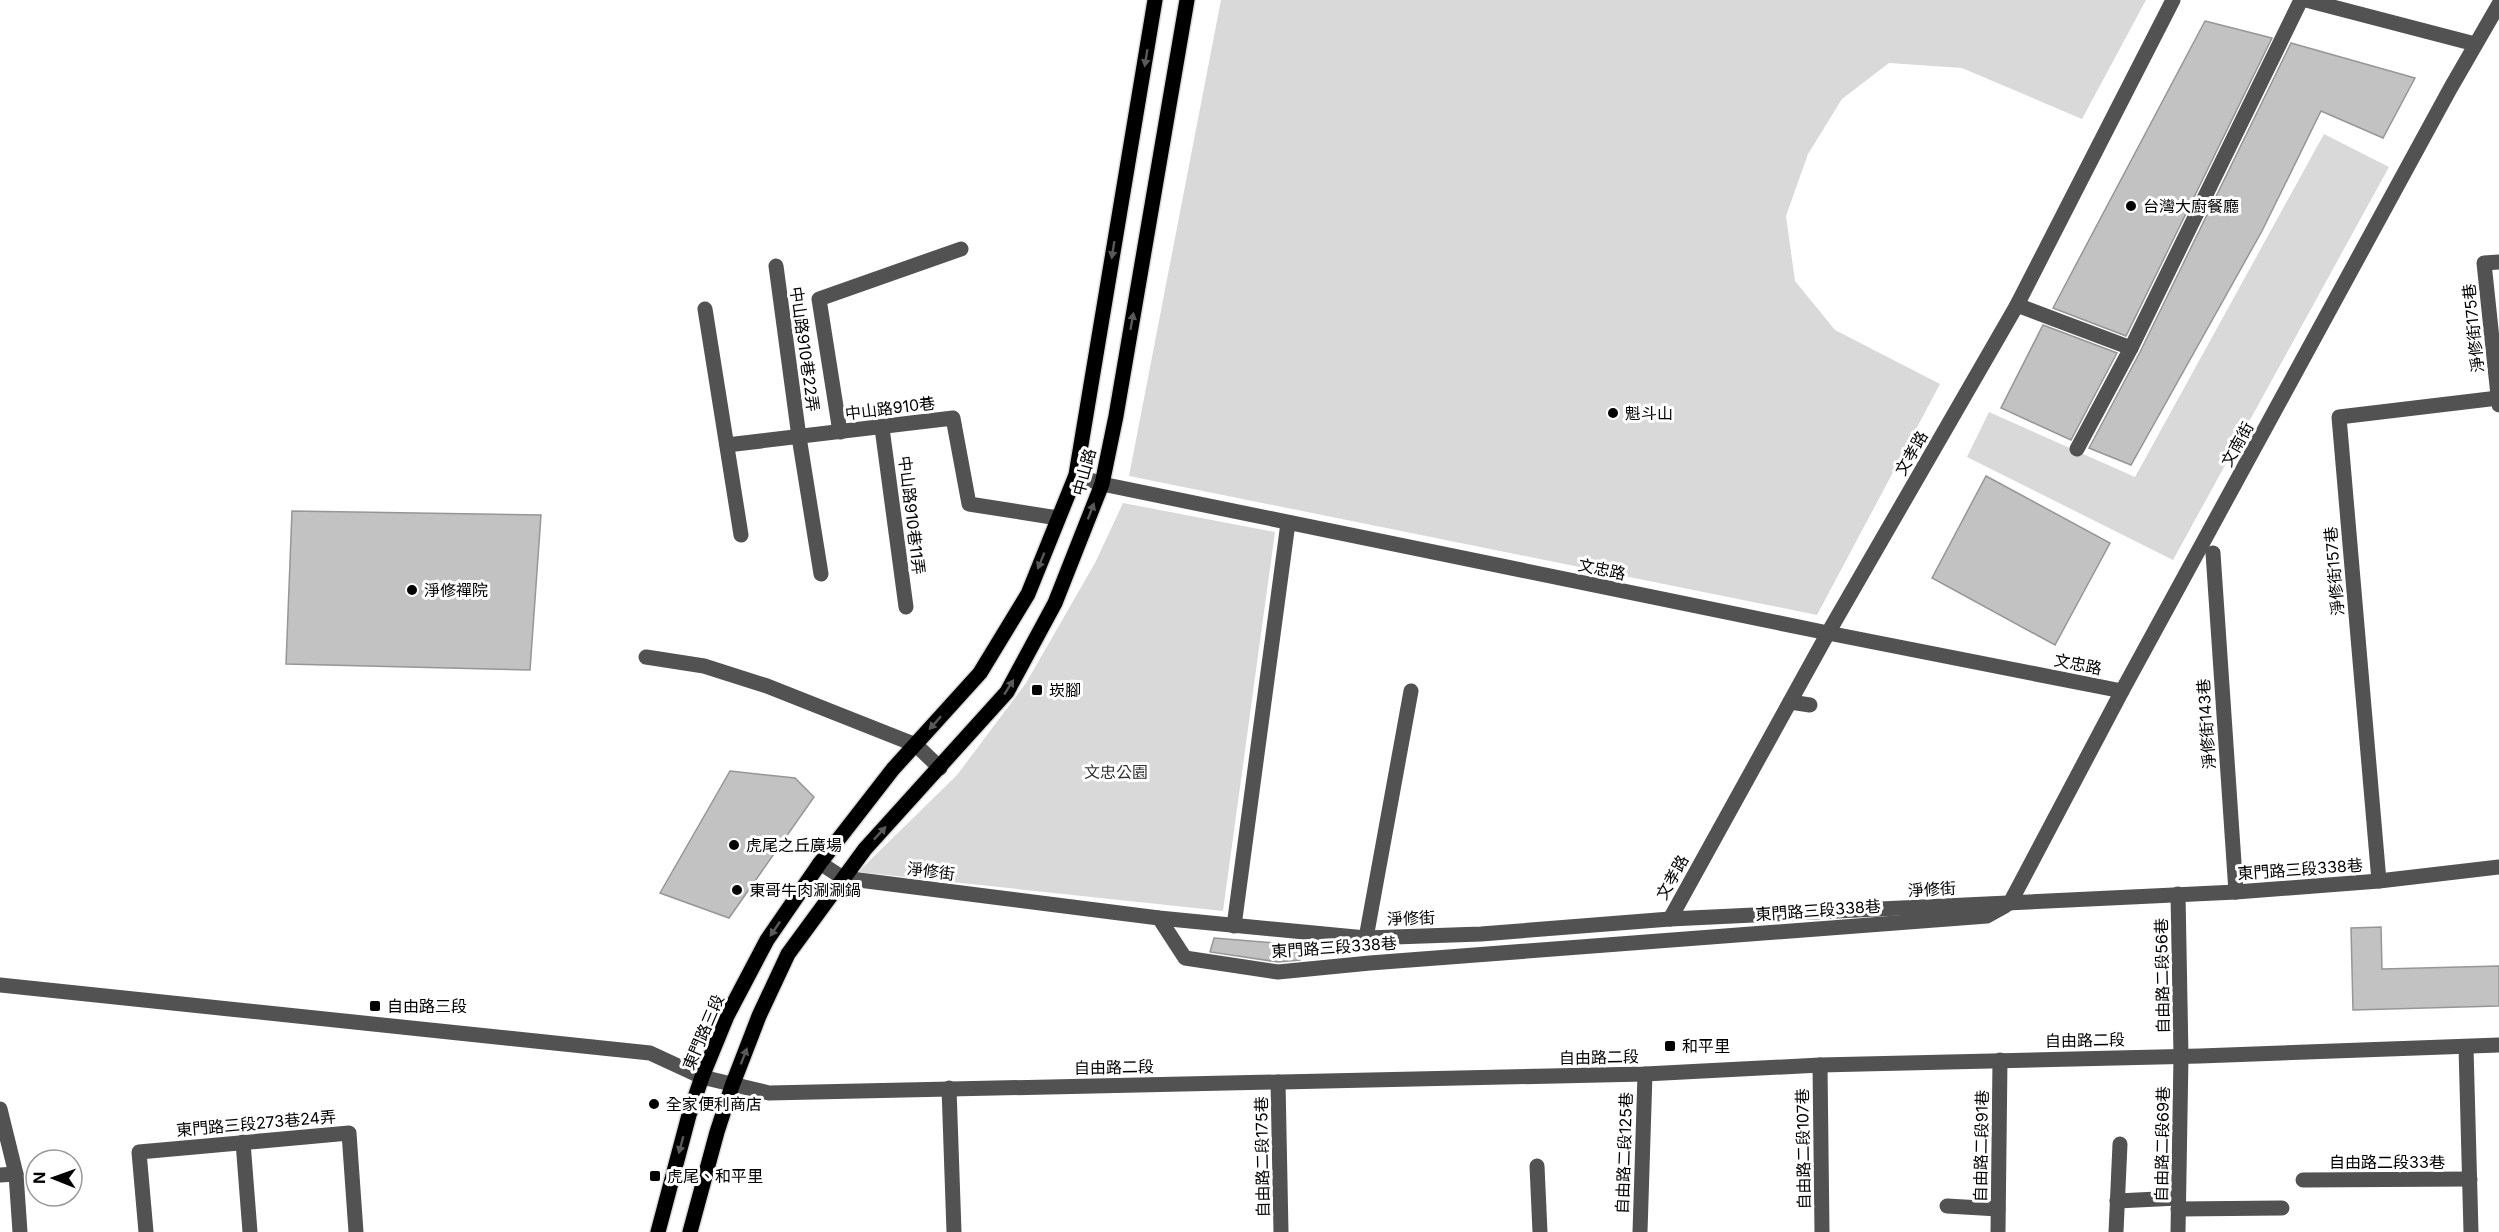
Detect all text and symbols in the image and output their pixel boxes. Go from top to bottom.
one-way arrow [1141,48,1150,67]
place label: 台灣大廚餐廳 [2143,196,2239,216]
marker: 台灣大廚餐廳 [2124,199,2138,213]
one-way arrow [1109,241,1118,260]
street label: 淨修街175巷 [2458,283,2488,373]
street label: 中山路910巷22弄 [786,285,824,413]
one-way arrow [1128,311,1137,330]
street label: 中山路910巷 [844,393,936,423]
place label: 魁斗山 [1625,403,1673,423]
marker: 魁斗山 [1606,406,1620,420]
street label: 文南街 [2217,418,2257,470]
street label: 文孝路 [1890,427,1932,479]
street label: 中山路 [1068,446,1100,498]
street label: 中山路910巷11弄 [895,454,929,576]
one-way arrow [1087,502,1096,520]
street label: 淨修街157巷 [2320,526,2348,616]
one-way arrow [1036,552,1045,570]
street label: 文忠路 [1576,554,1628,584]
place label: 淨修禪院 [424,580,488,600]
marker: 淨修禪院 [405,583,419,597]
street label: 文忠路 [2053,650,2103,678]
street label: 淨修街143巷 [2193,678,2219,770]
one-way arrow [1003,679,1014,695]
place label: 崁腳 [1049,680,1081,700]
marker: 崁腳 [1030,683,1044,697]
one-way arrow [929,715,942,730]
park label: 文忠公園 [1084,762,1148,782]
one-way arrow [872,826,886,840]
place label: 虎尾之丘廣場 [746,835,842,855]
marker: 虎尾之丘廣場 [727,838,741,852]
street label: 文孝路 [1652,851,1692,903]
street label: 東門路三段338巷 [2237,855,2363,883]
street label: 淨修街 [906,858,956,884]
street label: 淨修街 [1908,878,1956,900]
place label: 東哥牛肉涮涮鍋 [749,880,861,900]
marker: 東哥牛肉涮涮鍋 [730,883,744,897]
street label: 東門路三段338巷 [1755,896,1881,924]
street label: 淨修街 [1387,907,1435,929]
street label: 自由路二段56巷 [2151,918,2173,1034]
one-way arrow [769,920,781,936]
street label: 東門路三段338巷 [1271,933,1397,961]
street label: 東門路三段 [678,991,728,1073]
place label: 自由路三段 [387,996,467,1016]
marker: 自由路三段 [368,999,382,1013]
street label: 自由路二段 [2045,1029,2125,1051]
place label: 和平里 [1682,1036,1730,1056]
marker: 和平里 [1663,1039,1677,1053]
one-way arrow [739,1046,749,1064]
street label: 自由路二段 [1559,1046,1639,1068]
street label: 自由路二段 [1074,1056,1154,1078]
street label: 自由路二段69巷 [2151,1086,2173,1202]
street label: 自由路二段107巷 [1792,1088,1814,1210]
street label: 自由路二段91巷 [1970,1090,1992,1202]
street label: 自由路二段125巷 [1612,1092,1636,1214]
place label: 全家便利商店 [666,1094,762,1114]
street label: 自由路二段175巷 [1251,1096,1273,1218]
marker: 全家便利商店 [647,1097,661,1111]
street label: 東門路三段273巷24弄 [175,1106,337,1140]
one-way arrow [676,1136,686,1154]
north arrow [24,1148,84,1208]
street label: 自由路二段33巷 [2329,1152,2445,1172]
place label: 虎尾、和平里 [667,1166,763,1186]
marker: 虎尾、和平里 [648,1169,662,1183]
text: N [29,1171,49,1184]

